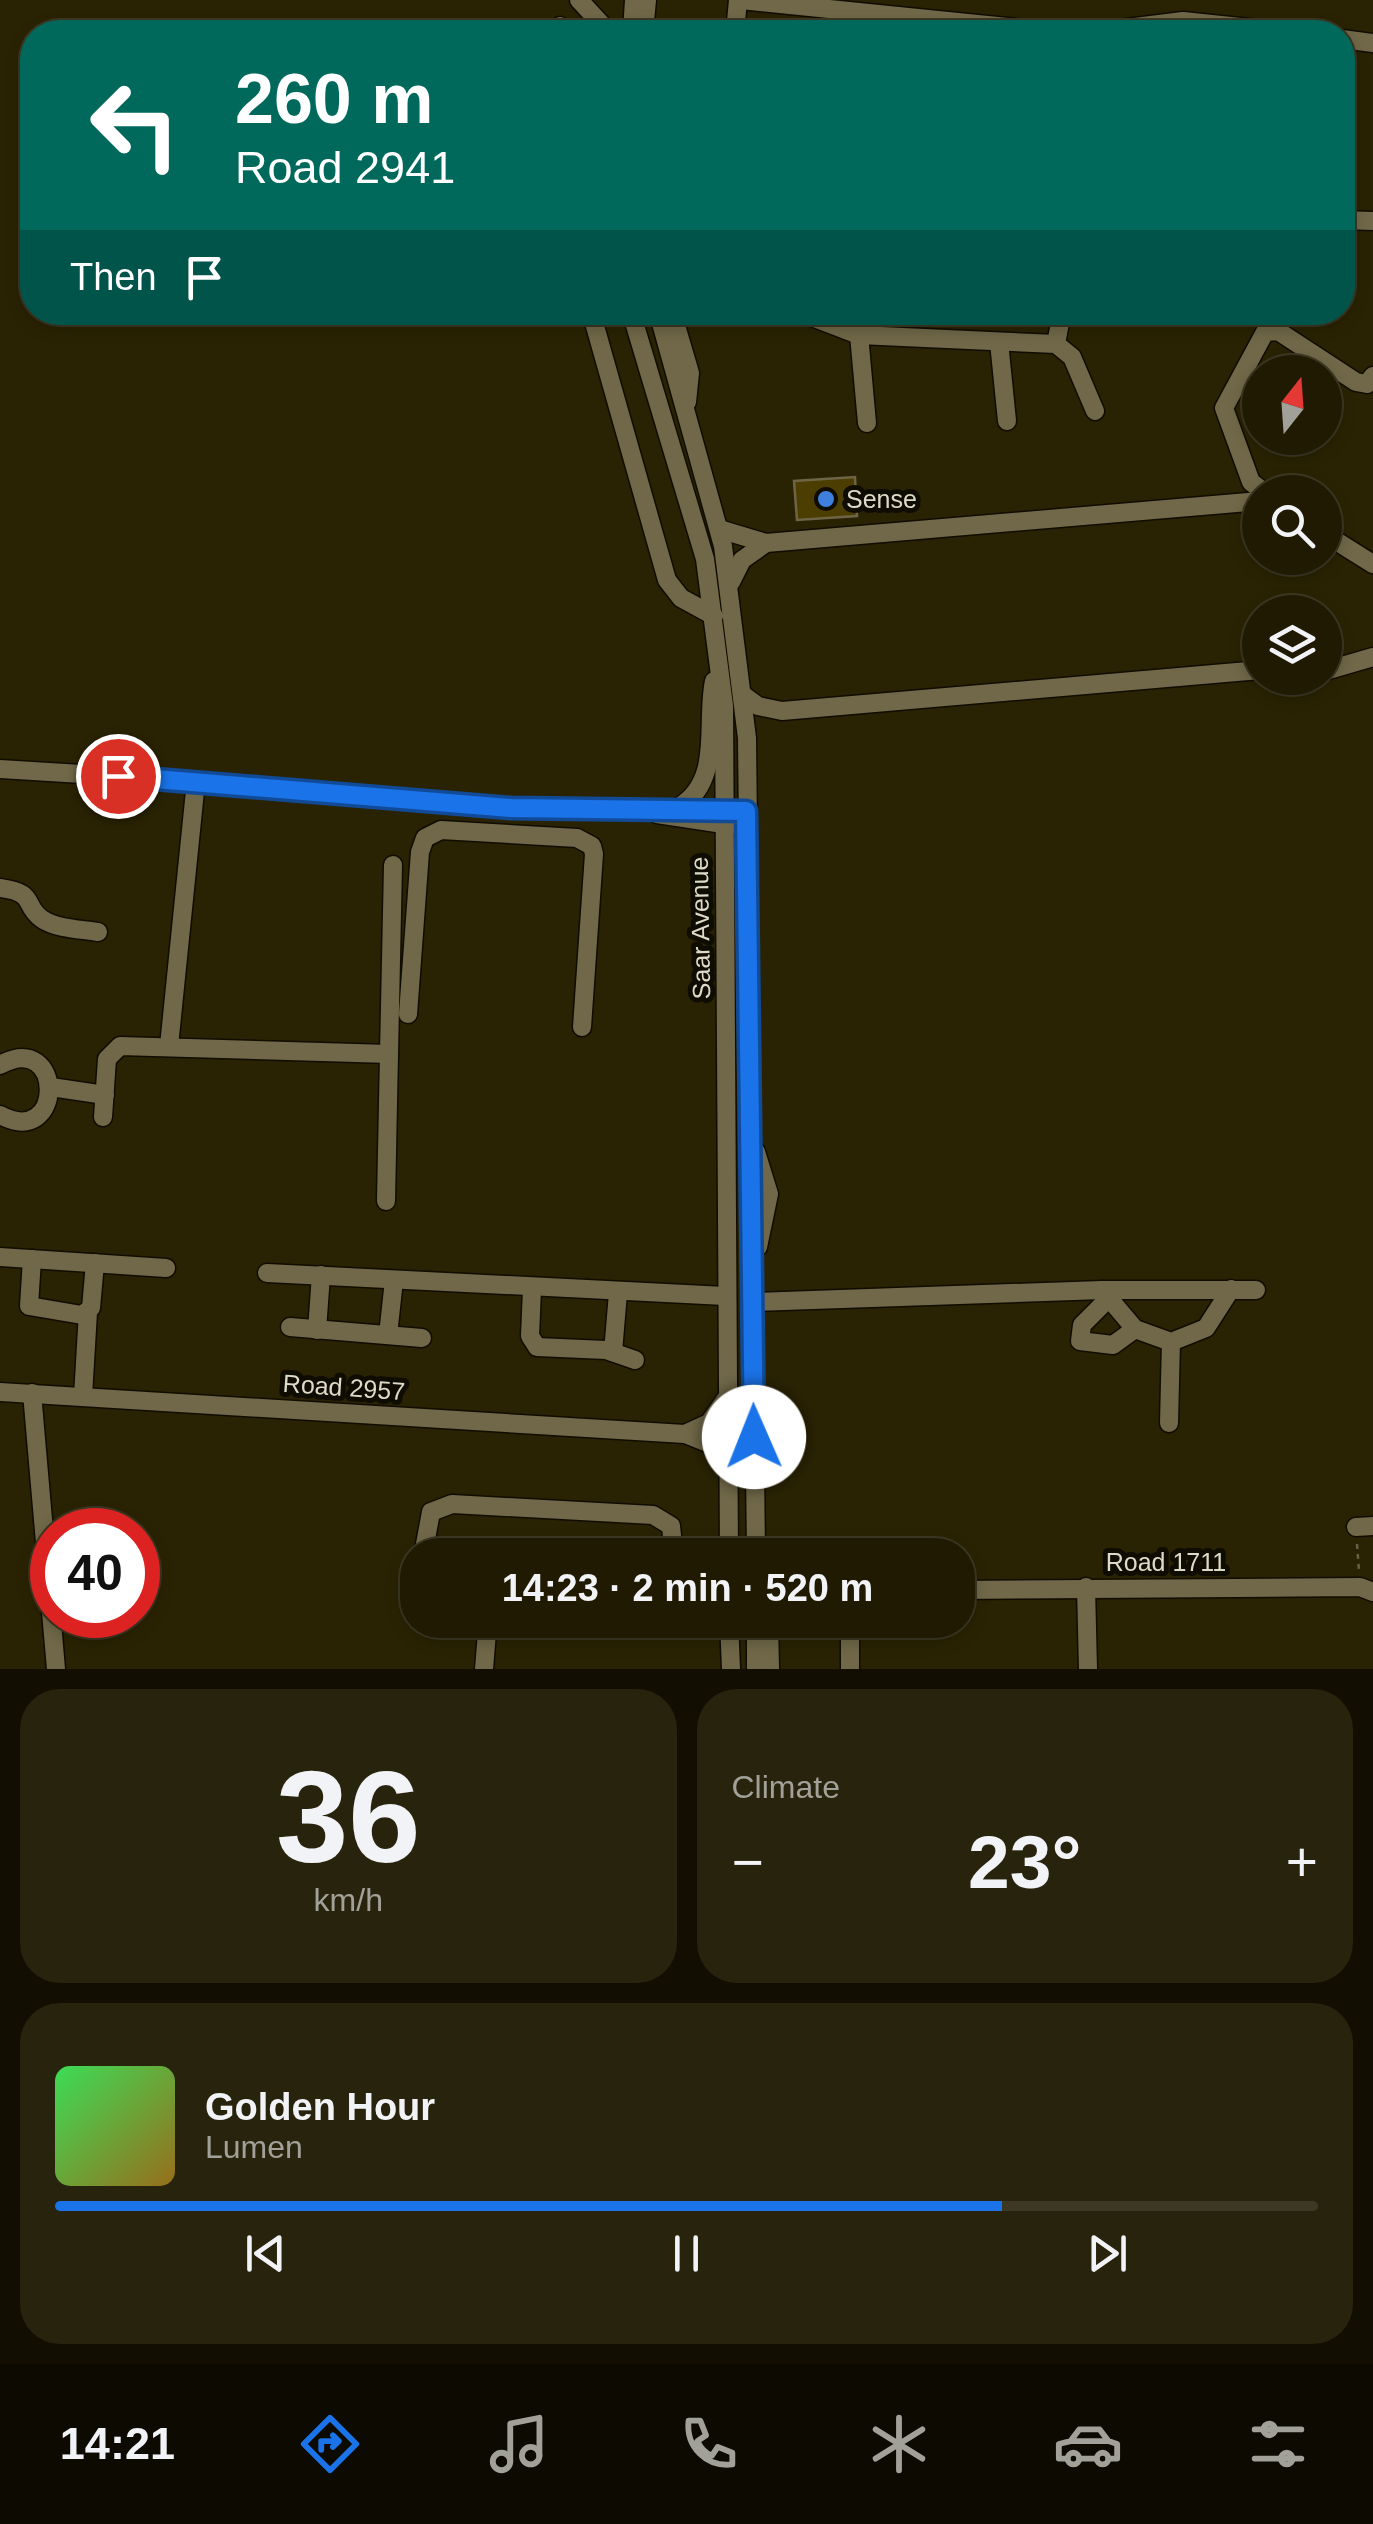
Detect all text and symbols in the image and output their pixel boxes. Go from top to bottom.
icon: left [70,60,200,190]
text: 260 m [235,60,433,138]
text: Road 2941 [235,142,455,193]
icon: arrive [177,250,232,305]
text: Then [70,256,157,298]
north arrow [1242,355,1342,455]
map controls [1242,355,1342,695]
button: search [1242,475,1342,575]
place label: Sense [846,485,917,513]
marker: Sense [815,488,837,510]
button: layers [1242,595,1342,695]
pin [76,734,161,819]
icon: arrive [91,749,146,804]
street label: Saar Avenue [685,856,715,1000]
street label: Road 2957 [282,1369,406,1405]
position arrow [702,1385,806,1489]
speed limit sign: 40 [30,1508,160,1638]
street label: Road 1711 [1106,1548,1226,1576]
text: 14:23 · 2 min · 520 m [502,1567,873,1609]
text: 36 [276,1744,421,1890]
text: Climate [732,1769,840,1805]
text: 23° [968,1820,1081,1904]
text: − [732,1831,764,1893]
text: + [1286,1831,1318,1893]
text: km/h [314,1882,383,1918]
text: Golden Hour [205,2086,435,2128]
text: Lumen [205,2129,303,2165]
icon: previous [238,2226,293,2281]
icon: pause [659,2226,714,2281]
icon: next [1080,2226,1135,2281]
icon: directions [295,2409,365,2479]
icon: music [484,2409,554,2479]
icon: phone [674,2409,744,2479]
icon: climate [864,2409,934,2479]
icon: car [1053,2409,1123,2479]
icon: filters [1243,2409,1313,2479]
text: 14:21 [60,2418,175,2469]

